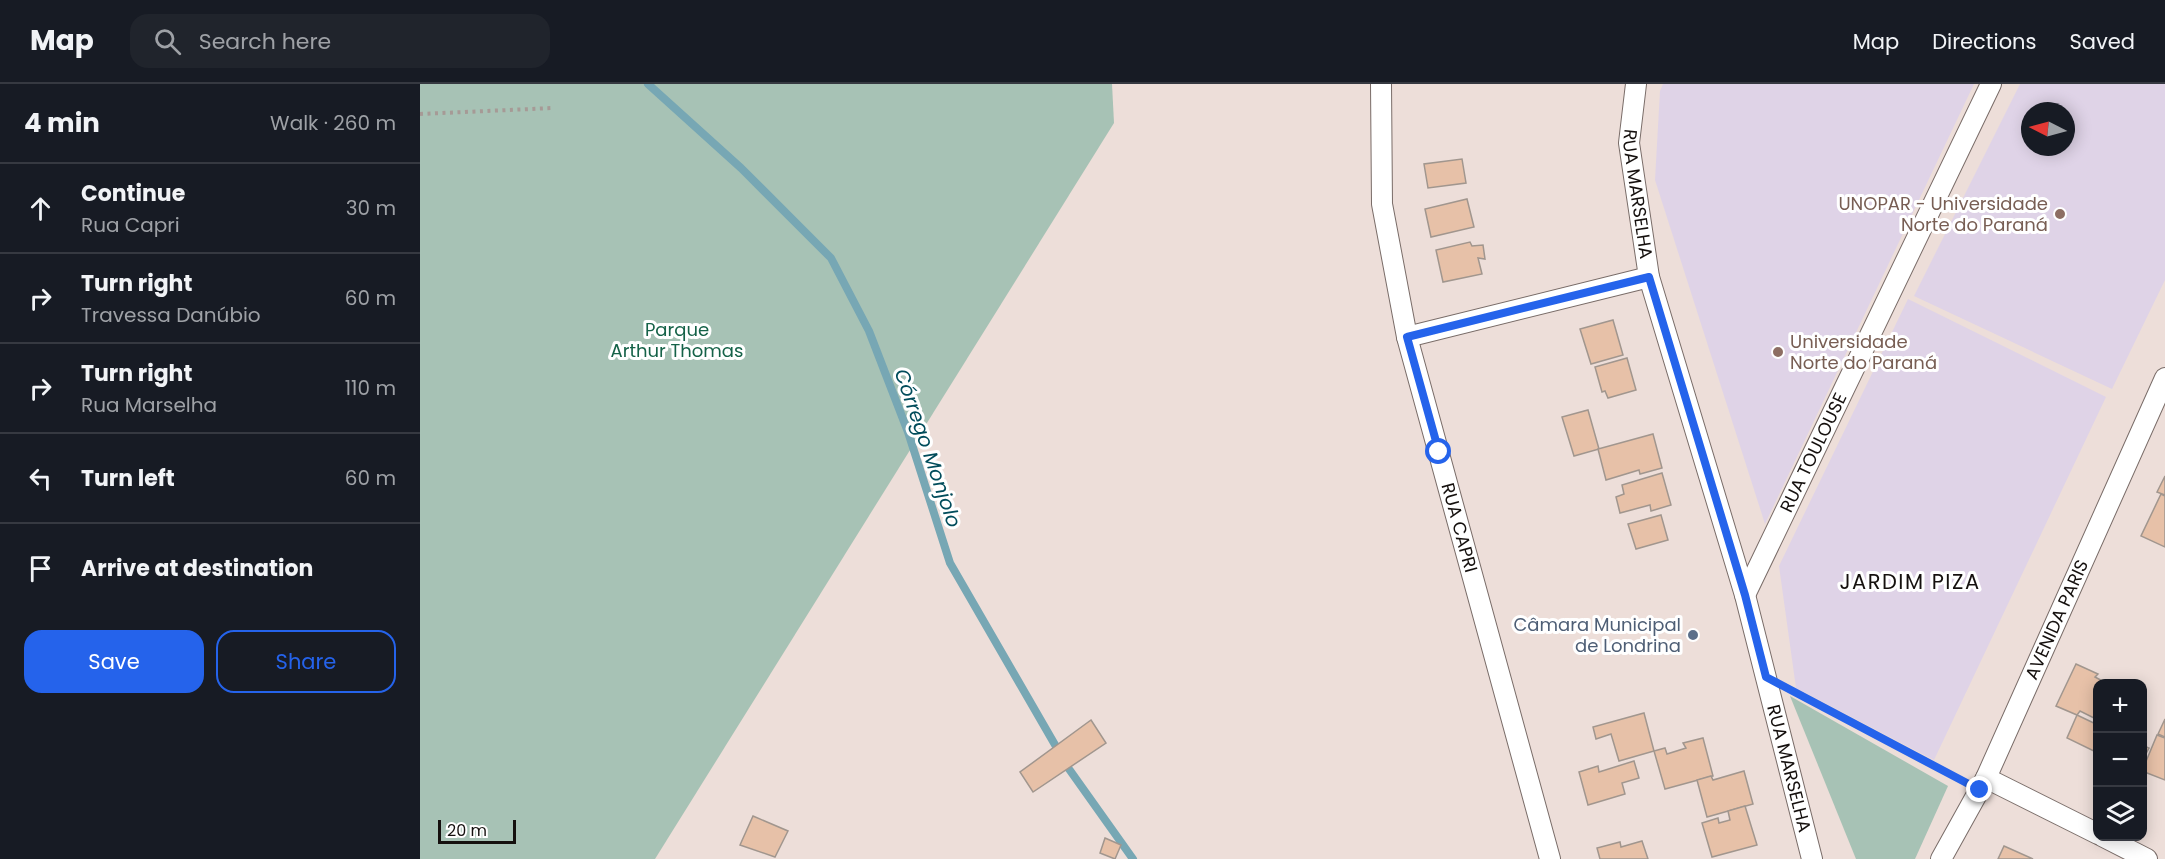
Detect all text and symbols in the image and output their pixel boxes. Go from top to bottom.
search box [130,14,550,68]
text: Map [30,21,94,60]
icon: search [151,25,184,58]
text: Search here [199,26,331,57]
text: Map [1853,27,1899,56]
text: Directions [1932,27,2036,56]
text: Saved [2069,27,2135,56]
north arrow [2021,102,2075,156]
text: 4 min [24,105,100,141]
text: Walk · 260 m [270,109,396,137]
street label: RUA MARSELHA [1617,128,1659,261]
text: Continue [81,178,185,209]
place label: UNOPAR - Universidade Norte do Paraná [1838,191,2048,237]
icon: ahead [24,192,57,225]
text: 30 m [346,194,396,222]
marker: UNOPAR - Universidade Norte do Paraná [2053,207,2067,221]
text: Rua Capri [81,211,180,239]
text: Turn right [81,268,192,299]
icon: right [24,282,57,315]
text: 60 m [345,284,396,312]
text: Travessa Danúbio [81,301,261,329]
park label: Parque Arthur Thomas [611,317,743,363]
place label: Universidade Norte do Paraná [1790,329,1937,375]
marker: Universidade Norte do Paraná [1771,345,1785,359]
text: Turn right [81,358,192,389]
water label: Córrego Monjolo [888,365,968,531]
icon: right [24,372,57,405]
text: 110 m [345,374,396,402]
street label: RUA TOULOUSE [1774,388,1853,516]
text: Rua Marselha [81,391,217,419]
route start [1425,438,1451,464]
icon: left [24,462,57,495]
text: Turn left [81,463,175,494]
text: 60 m [345,464,396,492]
street label: RUA CAPRI [1436,480,1484,575]
icon: arrive [24,552,57,585]
text: Arrive at destination [81,553,313,584]
street label: AVENIDA PARIS [2019,556,2094,683]
district label: JARDIM PIZA [1839,567,1981,596]
place label: Câmara Municipal de Londrina [1513,612,1681,658]
marker: Câmara Municipal de Londrina [1686,628,1700,642]
button: Save [24,630,204,693]
button: Share [216,630,396,693]
map controls [2093,679,2147,841]
button: + [2093,679,2147,733]
street label: RUA MARSELHA [1761,702,1818,835]
button: − [2093,733,2147,787]
route end [1966,776,1992,802]
button: layers [2093,787,2147,841]
scale bar [438,817,516,844]
text: 20 m [447,819,487,842]

